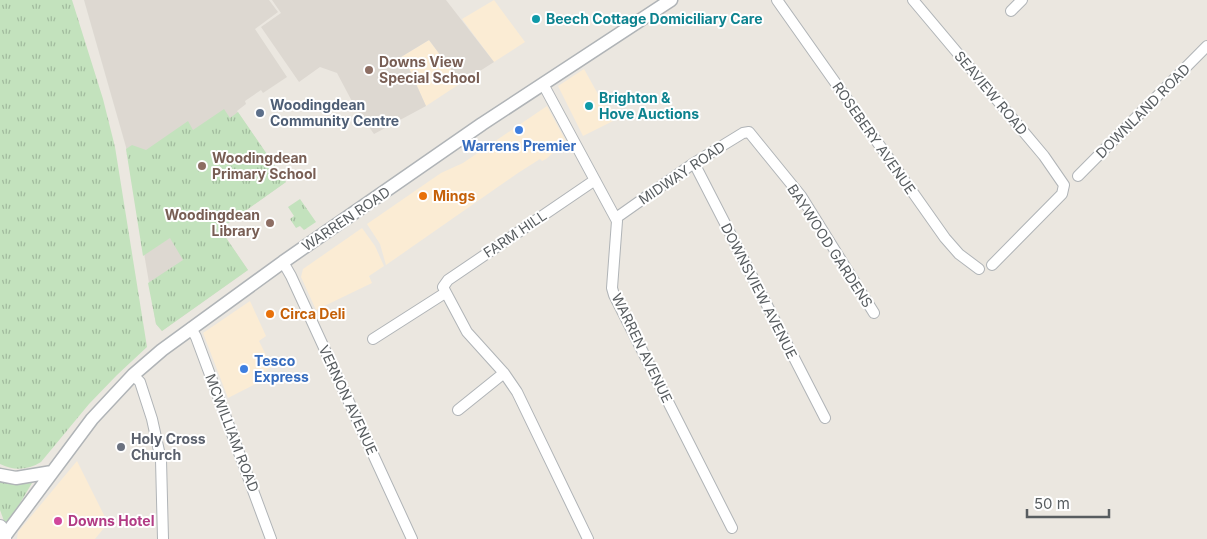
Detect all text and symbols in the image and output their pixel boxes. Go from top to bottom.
place label: Beech Cottage Domiciliary Care [546,10,762,27]
marker: Beech Cottage Domiciliary Care [530,13,542,25]
street label: SEAVIEW ROAD [951,47,1032,138]
place label: Downs View Special School [379,53,480,86]
street label: DOWNLAND ROAD [1092,60,1193,161]
marker: Downs View Special School [363,64,375,76]
street label: ROSEBERY AVENUE [829,78,920,197]
place label: Brighton & Hove Auctions [599,89,699,122]
place label: Woodingdean Community Centre [270,96,399,129]
marker: Brighton & Hove Auctions [583,100,595,112]
marker: Woodingdean Community Centre [254,107,266,119]
marker: Warrens Premier [513,124,525,136]
place label: Warrens Premier [462,137,577,154]
street label: MIDWAY ROAD [635,137,728,208]
place label: Woodingdean Primary School [212,149,316,182]
marker: Woodingdean Primary School [196,160,208,172]
street label: BAYWOOD GARDENS [784,181,877,310]
street label: WARREN ROAD [298,183,393,254]
place label: Mings [433,187,475,204]
marker: Mings [417,190,429,202]
place label: Woodingdean Library [165,206,261,239]
street label: FARM HILL [480,206,549,261]
marker: Woodingdean Library [264,217,276,229]
street label: DOWNSVIEW AVENUE [718,220,801,361]
street label: WARREN AVENUE [609,290,676,405]
place label: Circa Deli [280,305,346,322]
marker: Circa Deli [264,308,276,320]
street label: VERNON AVENUE [316,342,381,457]
place label: Tesco Express [254,352,309,385]
marker: Tesco Express [238,363,250,375]
street label: MCWILLIAM ROAD [202,371,263,494]
place label: Holy Cross Church [131,430,206,463]
marker: Holy Cross Church [115,441,127,453]
scale bar [1027,486,1110,518]
text: 50 m [1034,494,1070,513]
place label: Downs Hotel [68,512,154,529]
marker: Downs Hotel [52,515,64,527]

